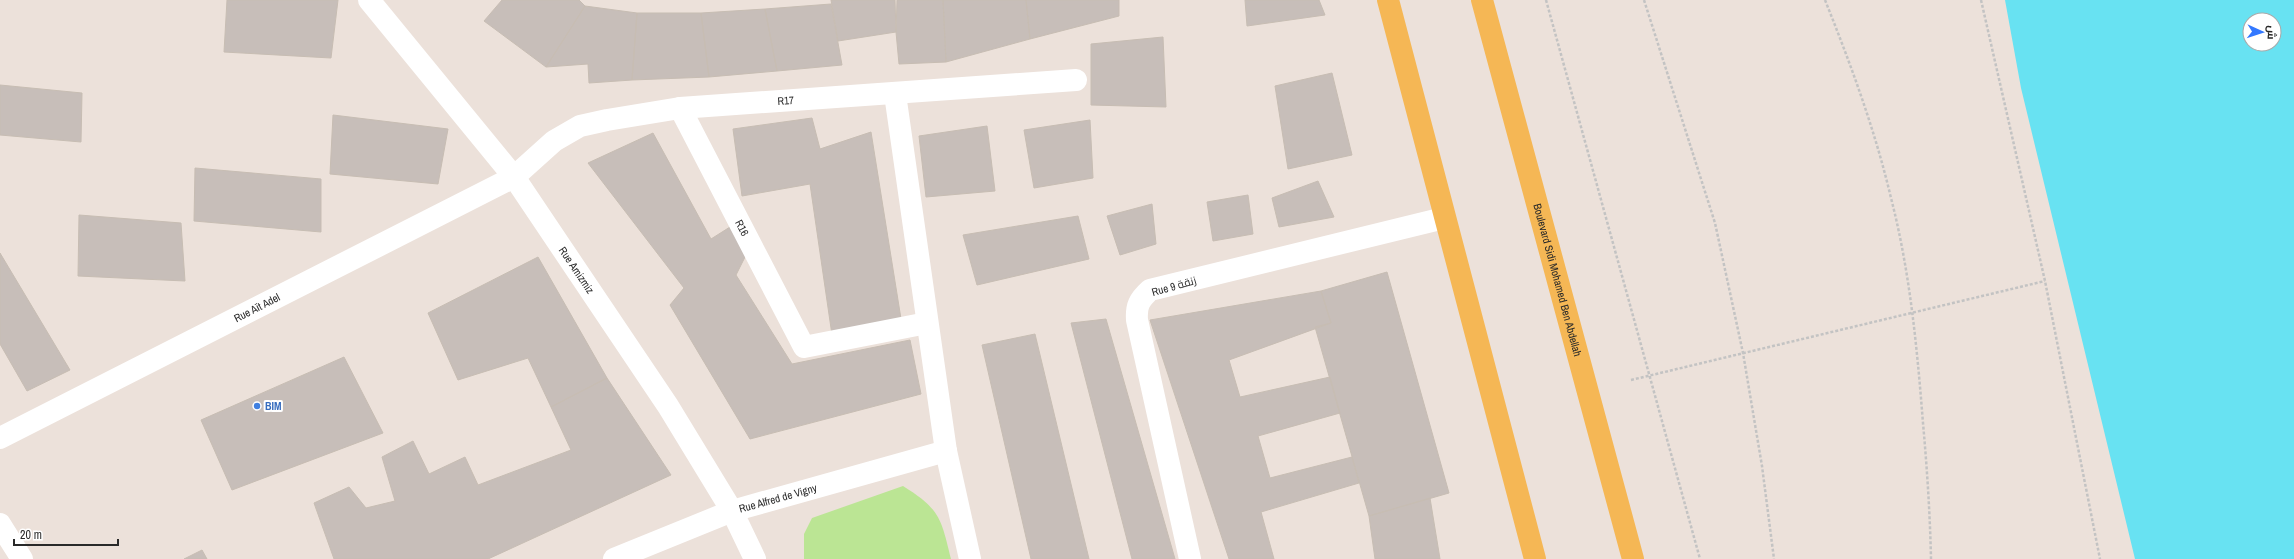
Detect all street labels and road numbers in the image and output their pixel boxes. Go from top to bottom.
street label: R17 [777,93,795,108]
street label: Boulevard Sidi Mohamed Ben Abdellah [1530,202,1585,358]
street label: R16 [732,217,752,238]
street label: Rue Amizmiz [556,244,598,297]
street label: Rue 9 زنقة [1150,273,1198,299]
street label: Rue Aït Adel [231,290,282,325]
street label: Rue Alfred de Vigny [737,480,819,516]

